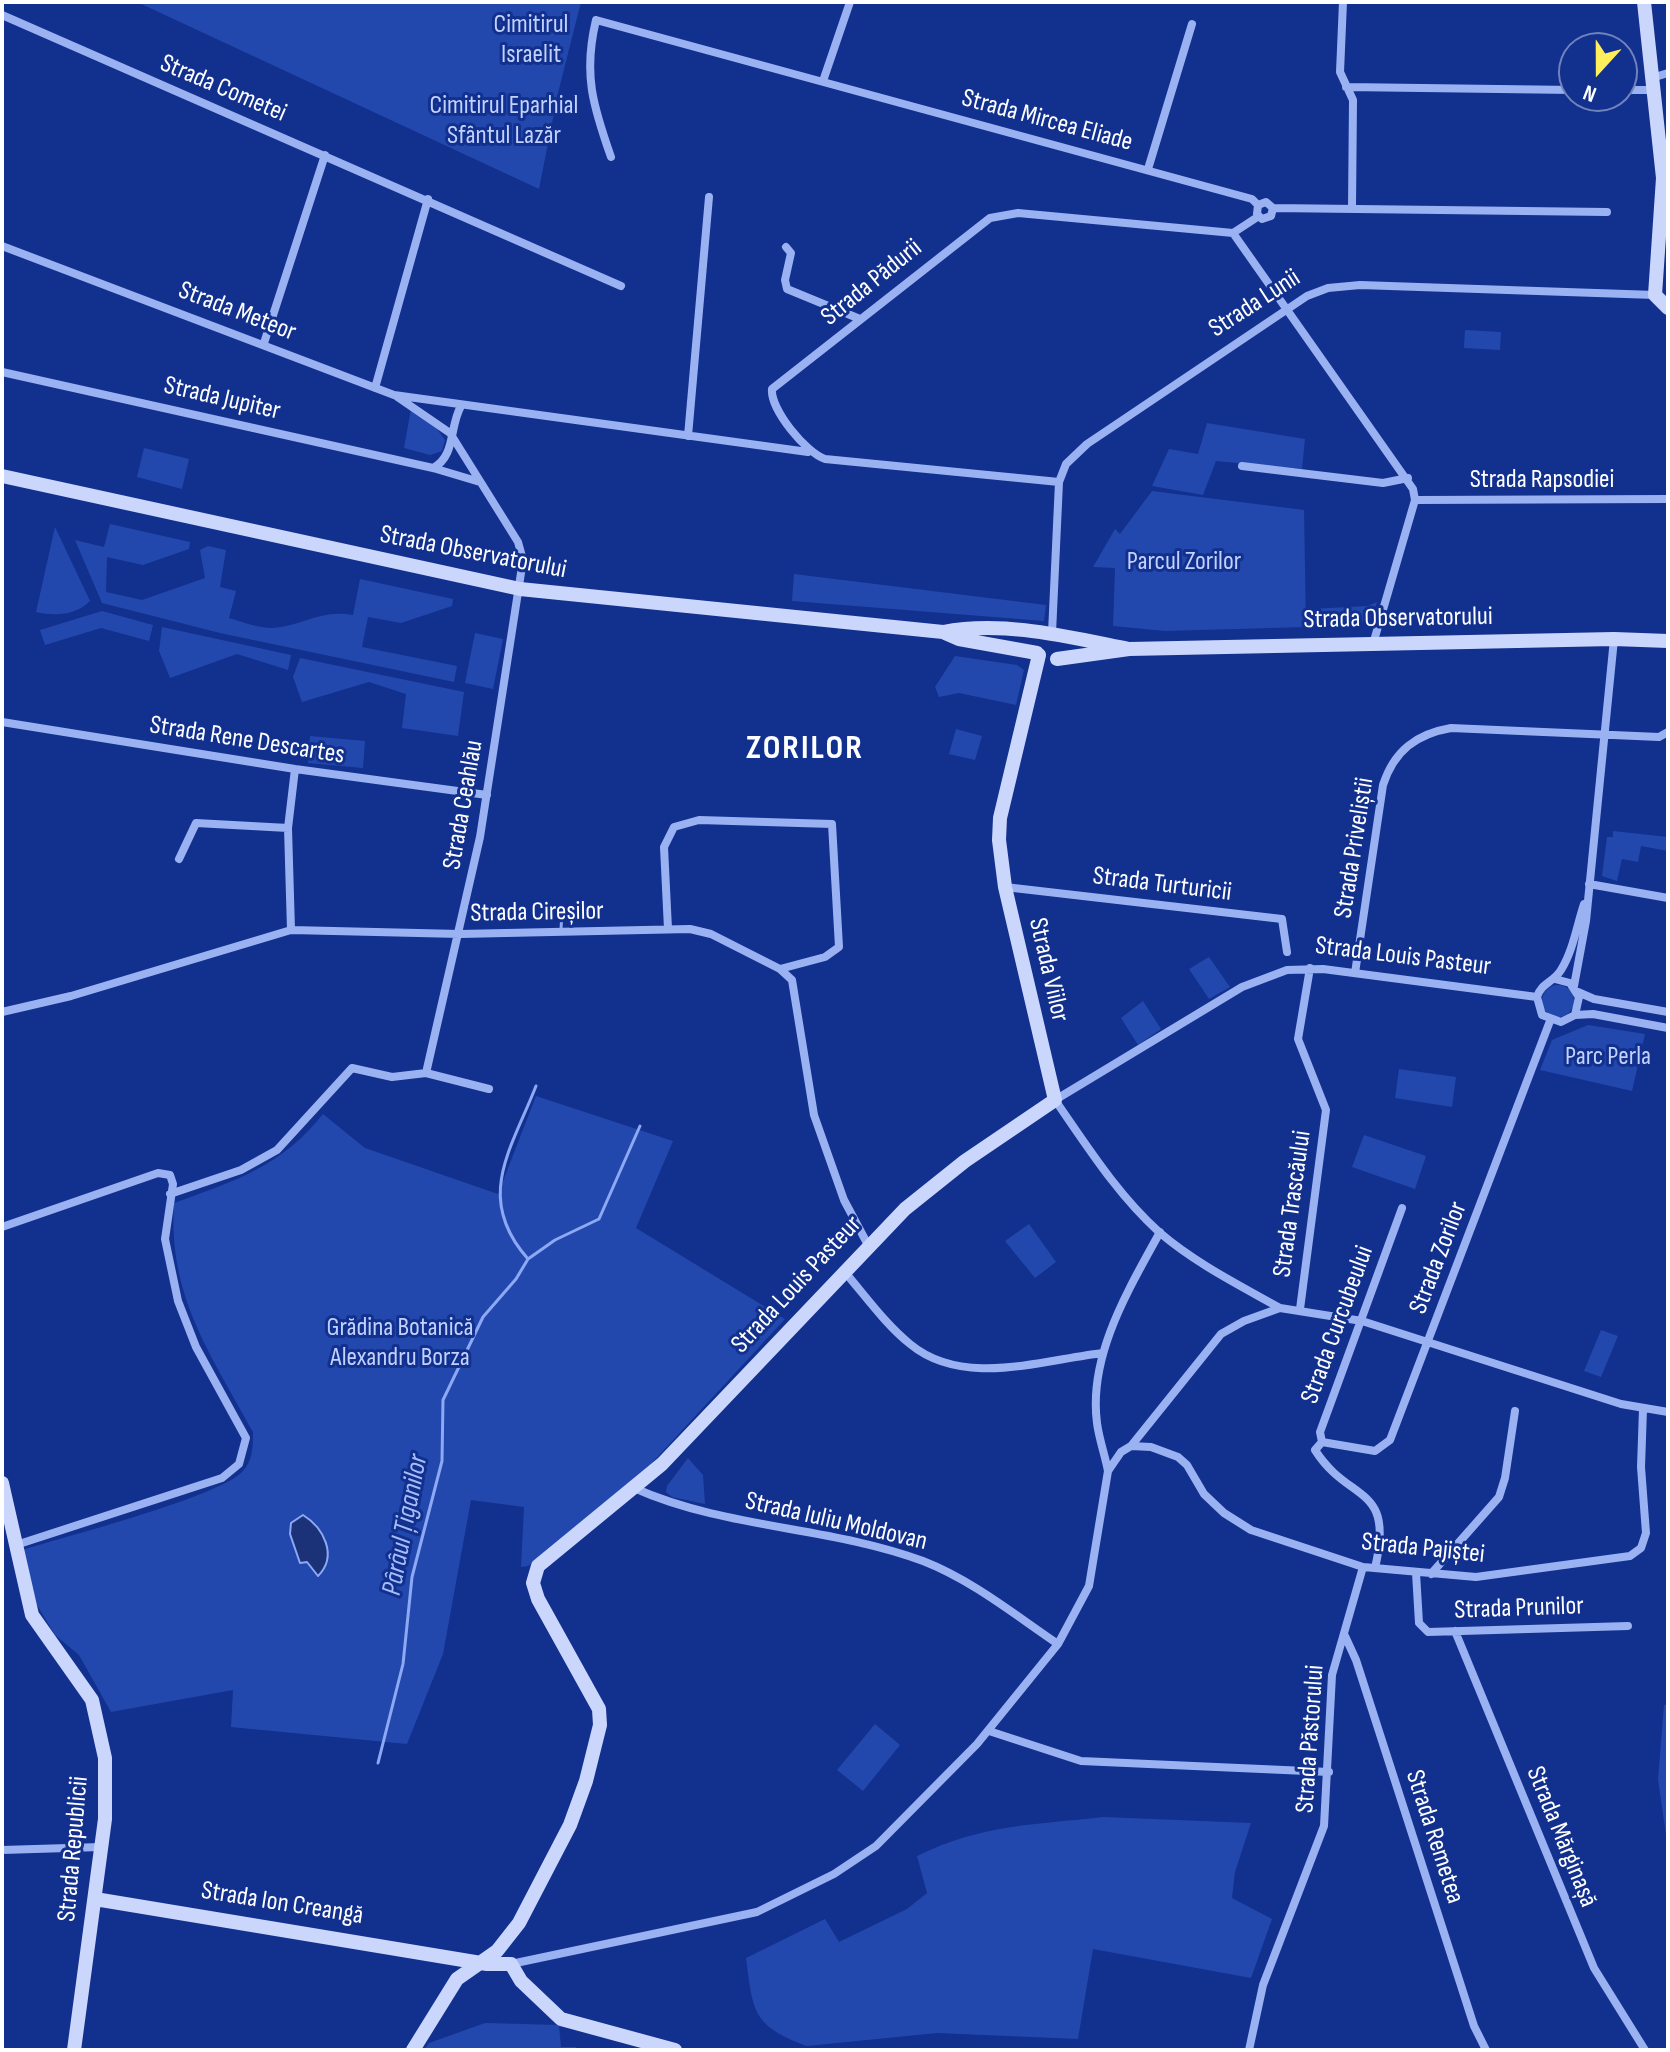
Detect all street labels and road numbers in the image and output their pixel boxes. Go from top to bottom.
street label: Strada Cometei [155,48,291,130]
street label: Strada Mircea Eliade [958,83,1136,159]
street label: Strada Pădurii [815,233,929,333]
street label: Strada Lunii [1204,263,1306,345]
street label: Strada Meteor [174,275,300,349]
street label: Strada Jupiter [161,370,283,428]
street label: Strada Rapsodiei [1470,464,1614,496]
street label: Strada Observatorului [377,520,569,586]
street label: Strada Observatorului [1303,602,1493,636]
street label: Strada Rene Descartes [147,710,347,772]
street label: Strada Ceahlău [437,738,491,872]
street label: Strada Priveliștii [1328,776,1382,920]
street label: Strada Turturicii [1091,861,1233,909]
street label: Strada Cireșilor [470,896,604,930]
street label: Strada Viilor [1021,915,1075,1025]
street label: Strada Louis Pasteur [1313,931,1493,983]
street label: Strada Trascăului [1267,1129,1319,1279]
street label: Strada Zorilor [1403,1198,1475,1318]
street label: Strada Louis Pasteur [725,1210,869,1360]
street label: Strada Curcubeului [1295,1242,1381,1408]
street label: Strada Iuliu Moldovan [742,1486,930,1558]
street label: Strada Pajiștei [1360,1527,1486,1571]
street label: Strada Prunilor [1454,1591,1584,1627]
street label: Strada Păstorului [1290,1664,1332,1814]
street label: Strada Mărginașă [1519,1762,1603,1912]
street label: Strada Remetea [1398,1766,1470,1908]
street label: Strada Republicii [52,1775,96,1923]
street label: Strada Ion Creangă [199,1876,365,1932]

